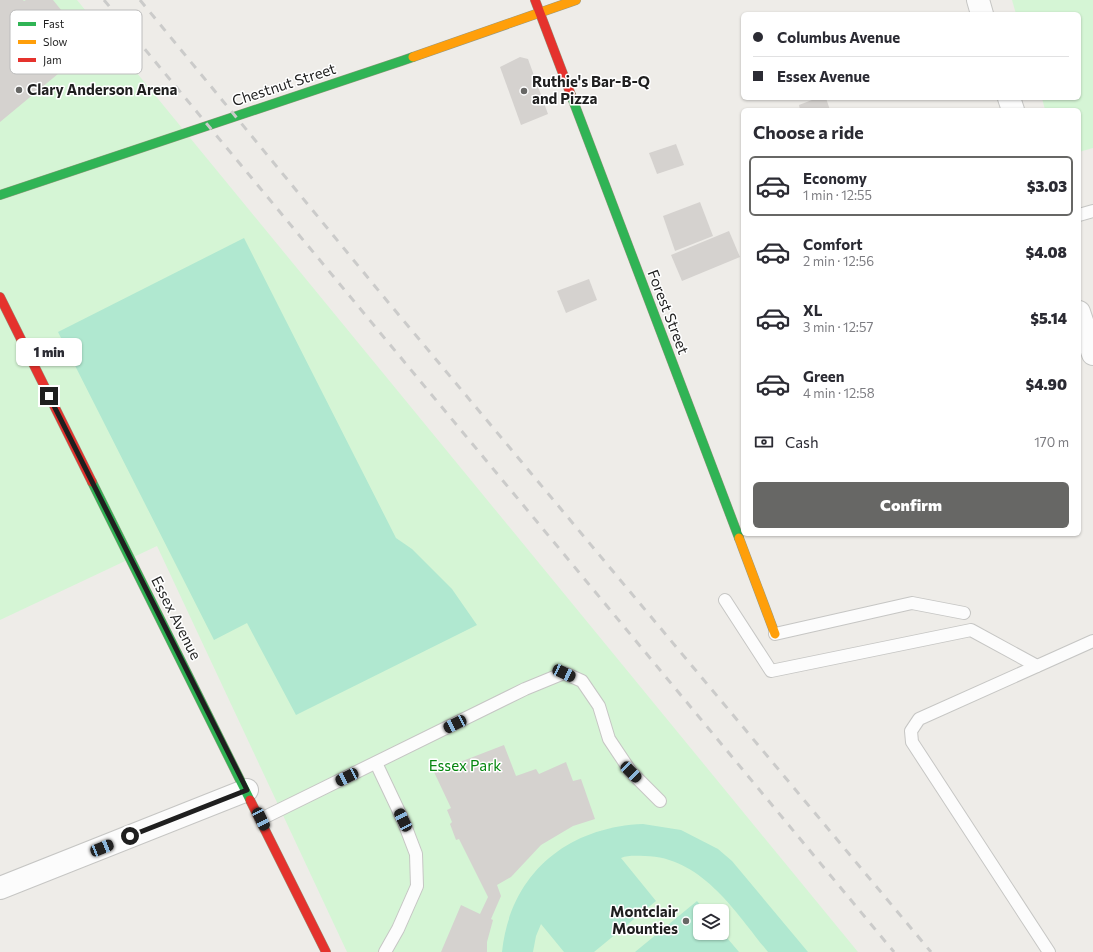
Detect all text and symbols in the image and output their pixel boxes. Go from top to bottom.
legend [10,10,142,74]
text: Fast [43,17,65,30]
text: Columbus Avenue [777,28,900,46]
text: Slow [43,35,68,48]
text: Jam [43,53,62,67]
street label: Chestnut Street [230,59,338,109]
text: Essex Avenue [777,67,870,85]
place label: Ruthie's Bar-B-Q and Pizza [532,72,650,107]
place label: Clary Anderson Arena [27,80,177,98]
marker: Clary Anderson Arena [14,85,24,95]
marker: Ruthie's Bar-B-Q and Pizza [519,86,529,96]
text: Choose a ride [753,121,864,143]
icon: car [755,168,791,204]
text: Economy [803,169,867,187]
text: $3.03 [1027,177,1067,195]
text: 1 min · 12:55 [803,187,872,203]
icon: car [755,234,791,270]
text: Comfort [803,235,863,253]
text: $4.08 [1026,243,1067,261]
text: 2 min · 12:56 [803,253,874,269]
street label: Forest Street [645,267,693,356]
icon: car [755,300,791,336]
text: XL [803,301,822,319]
text: $5.14 [1030,309,1067,327]
text: 3 min · 12:57 [803,319,873,335]
callout: 1 min [16,338,82,366]
text: 1 min [33,344,65,360]
icon: car [755,366,791,402]
text: Green [803,367,844,385]
text: $4.90 [1026,375,1067,393]
text: 4 min · 12:58 [803,385,875,401]
route end [40,387,58,405]
icon: cash [753,431,775,453]
text: Cash [785,433,819,451]
text: 170 m [1034,434,1069,450]
button: Confirm [753,482,1069,528]
street label: Essex Avenue [148,573,206,662]
car [551,662,577,684]
car [442,713,468,735]
park label: Essex Park [429,756,501,774]
car [618,759,644,785]
car [334,766,360,788]
car [250,806,272,832]
car [392,807,414,833]
route start [121,827,139,845]
car [89,838,115,858]
place label: Montclair Mounties [610,902,678,937]
map controls [693,904,729,940]
button: layers [693,904,729,940]
marker: Montclair Mounties [681,916,691,926]

